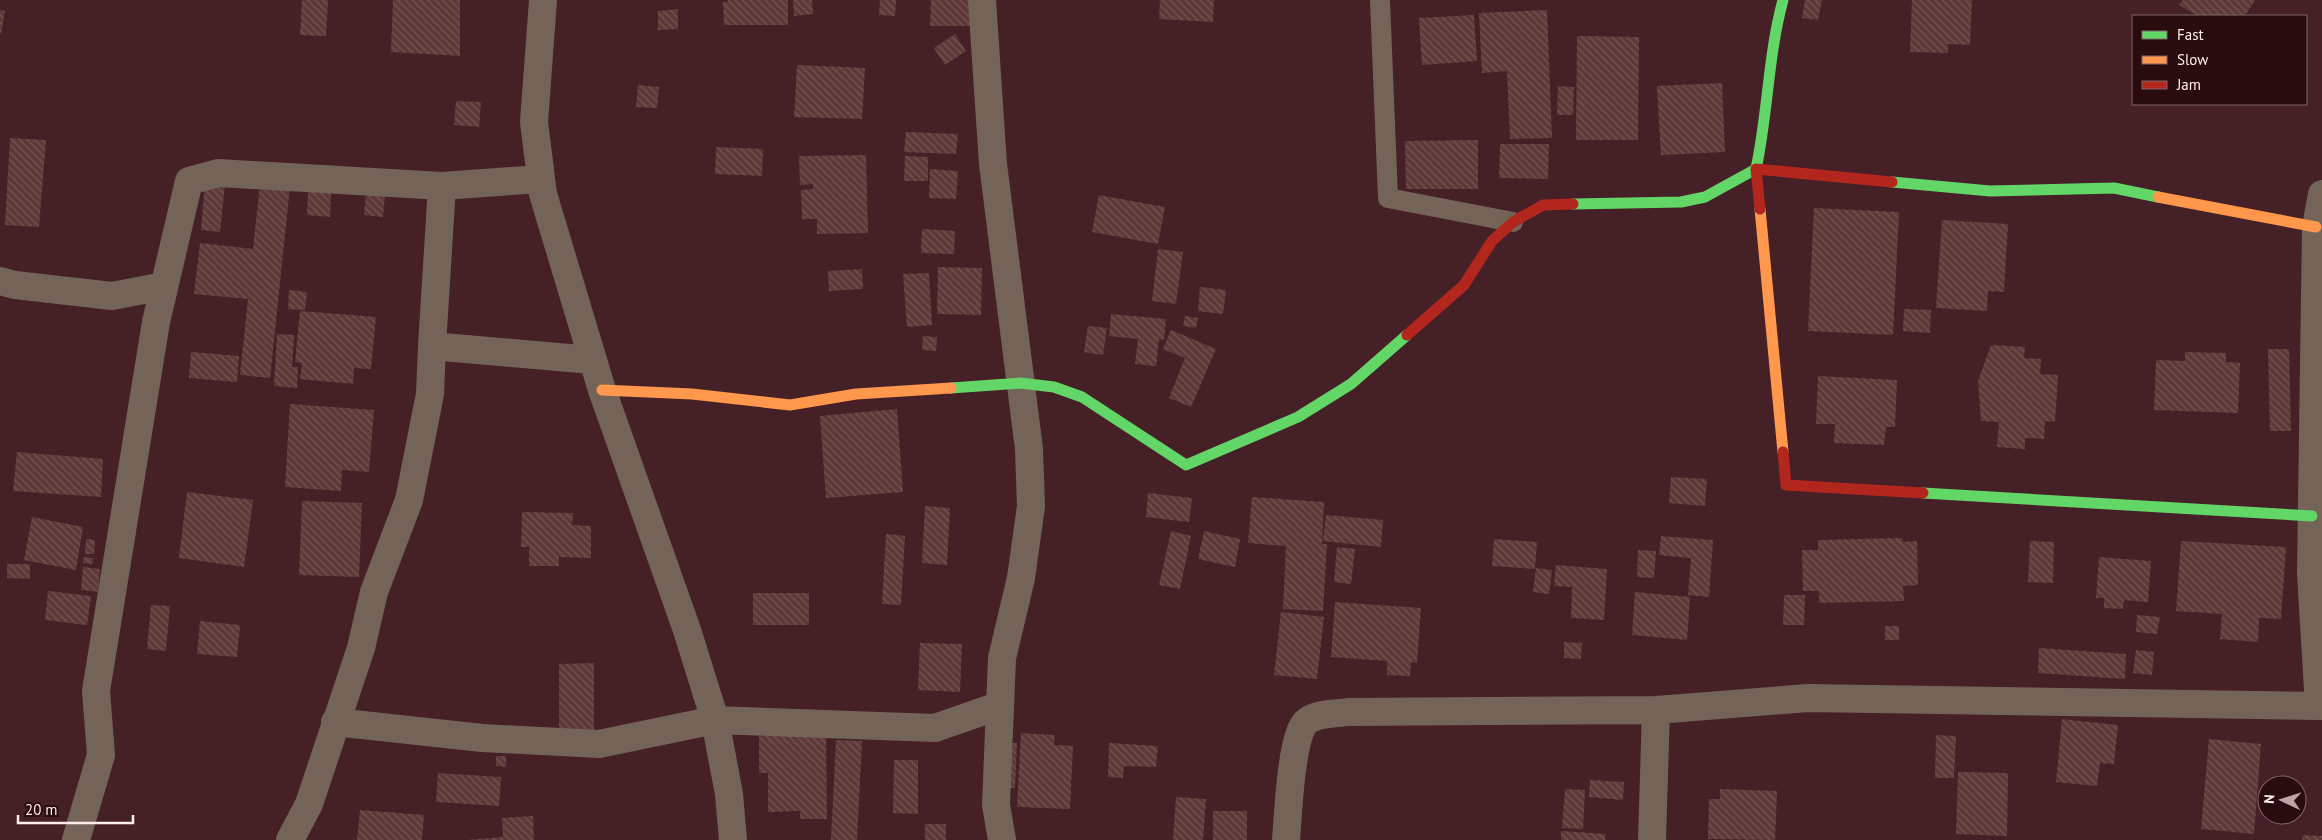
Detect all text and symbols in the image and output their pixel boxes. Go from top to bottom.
legend [2132,15,2307,105]
text: Fast [2177,25,2204,44]
text: Slow [2177,50,2208,69]
text: Jam [2176,75,2201,94]
north arrow [2257,775,2307,825]
scale bar [18,792,132,824]
text: N [2260,794,2278,804]
text: 20 m [25,800,58,819]

